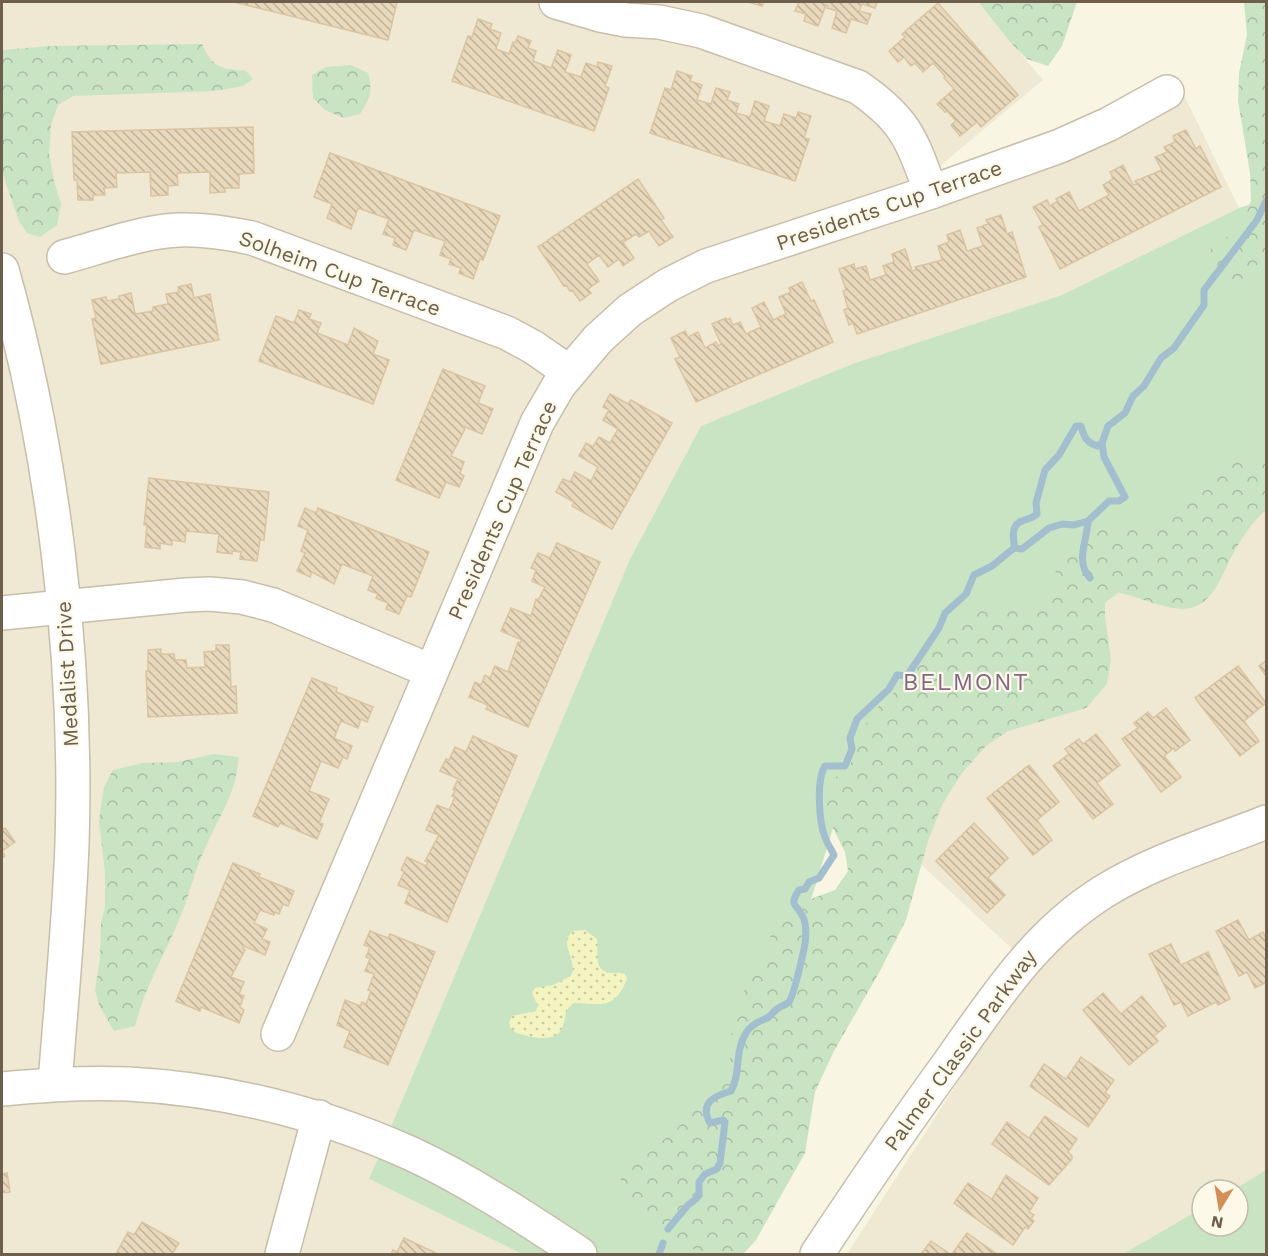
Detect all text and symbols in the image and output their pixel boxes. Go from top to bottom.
street label: Presidents Cup Terrace [773,155,1005,255]
street label: Solheim Cup Terrace [236,225,444,321]
street label: Presidents Cup Terrace [442,397,562,623]
street label: Medalist Drive [51,600,83,748]
district label: BELMONT [903,668,1029,696]
street label: Palmer Classic Parkway [879,944,1041,1155]
north arrow [1190,1178,1250,1238]
text: N [1210,1212,1225,1233]

